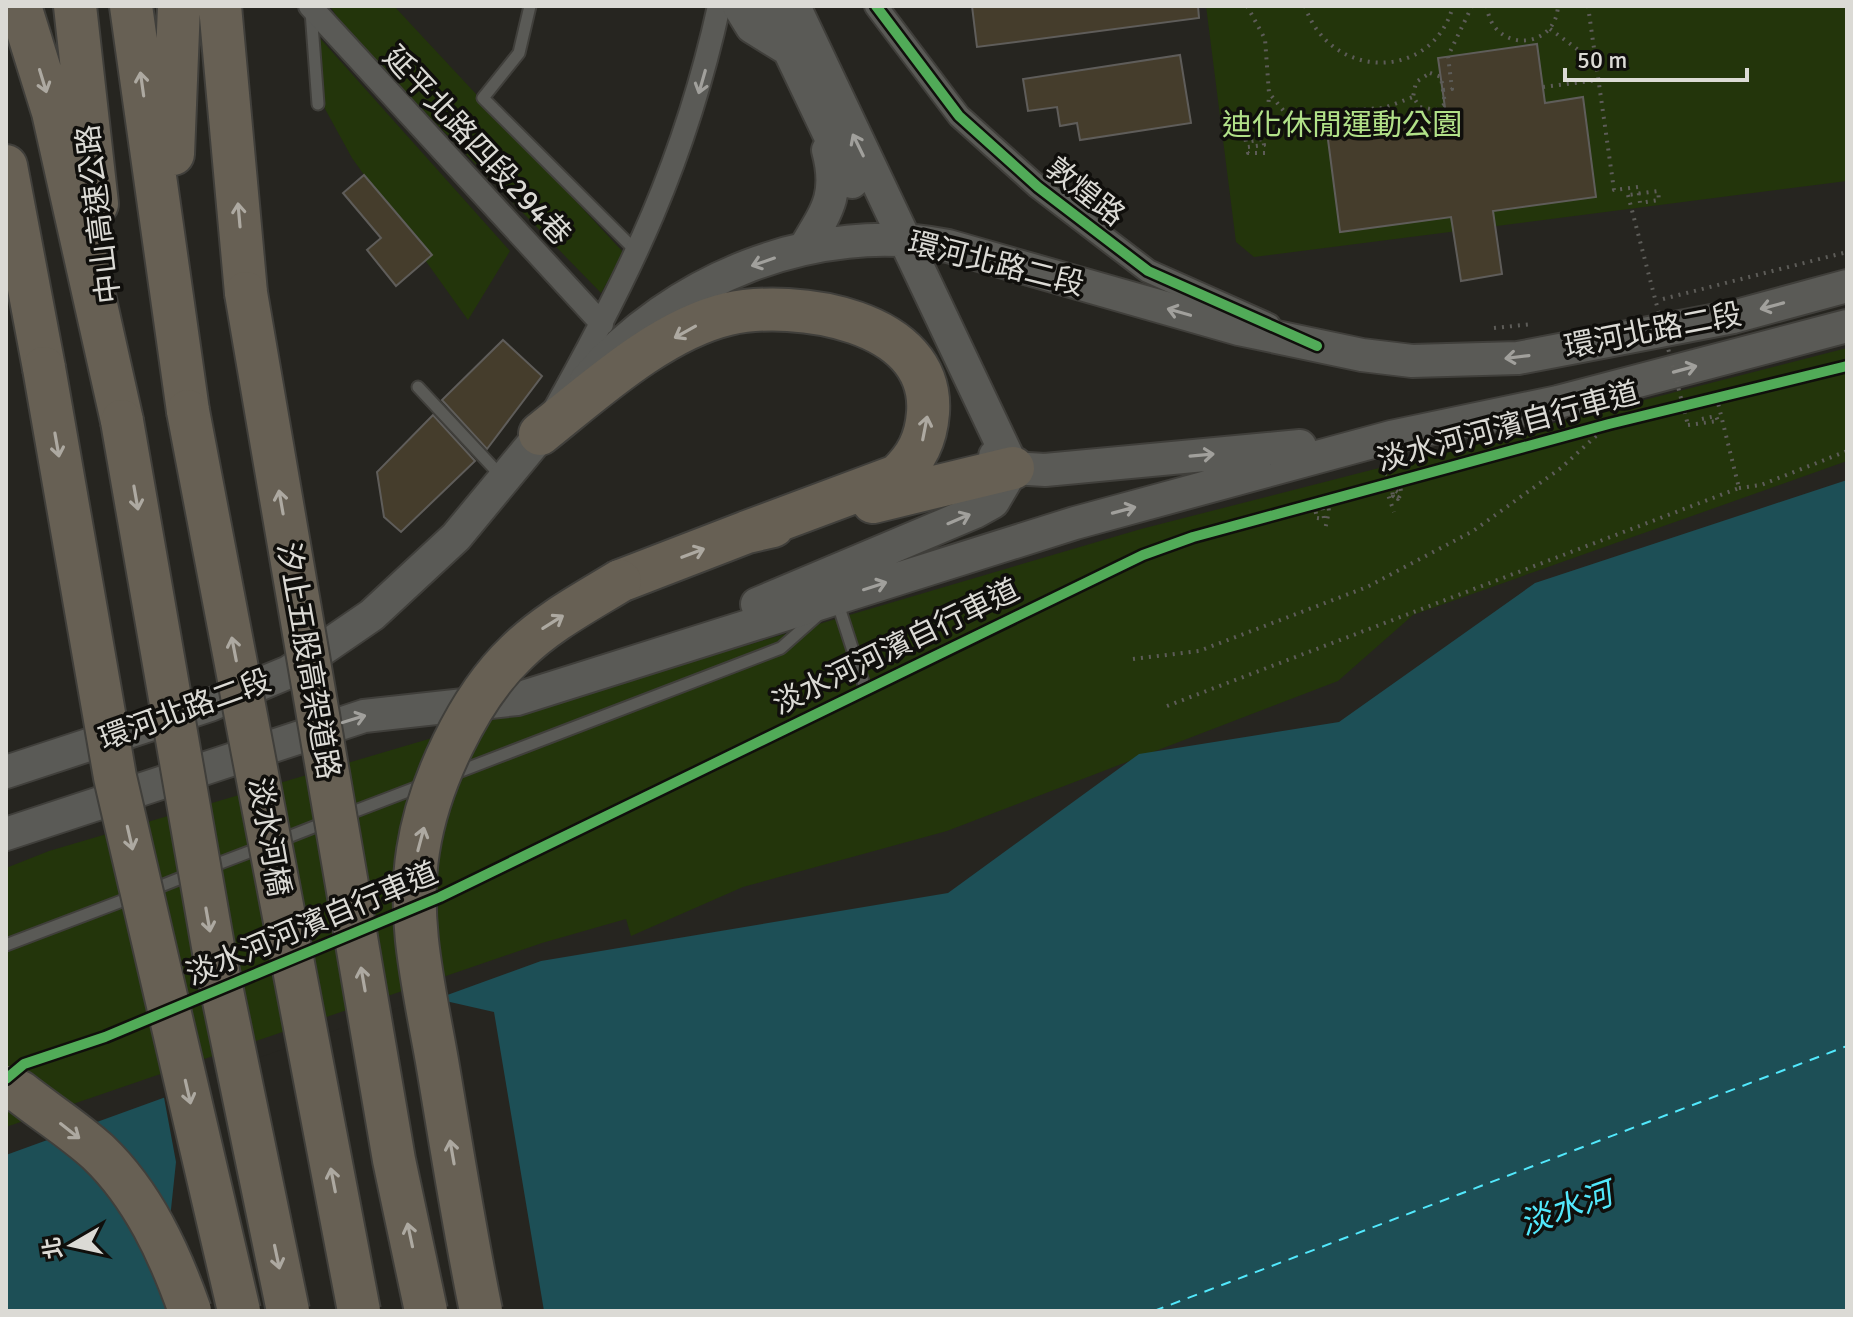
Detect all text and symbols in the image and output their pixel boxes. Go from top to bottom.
scale bar [1565,32,1747,82]
street label: 延平北路四段294巷 [375,39,579,253]
text: 50 m [1577,45,1627,75]
one-way arrow [36,67,51,93]
one-way arrow [693,68,708,94]
one-way arrow [134,72,149,97]
park label: 迪化休閒運動公園 [1222,107,1462,144]
street label: 中山高速公路 [70,122,128,306]
one-way arrow [850,133,865,157]
street label: 敦煌路 [1038,150,1132,234]
one-way arrow [231,202,246,229]
street label: 環河北路二段 [904,224,1088,304]
one-way arrow [751,255,776,270]
street label: 環河北路二段 [1561,296,1745,366]
one-way arrow [1759,300,1785,315]
one-way arrow [1166,303,1192,318]
one-way arrow [674,324,697,340]
one-way arrow [1505,350,1530,365]
one-way arrow [1671,360,1697,375]
street label: 淡水河河濱自行車道 [1373,374,1643,480]
one-way arrow [919,415,934,441]
one-way arrow [51,432,66,457]
one-way arrow [1189,448,1215,463]
one-way arrow [129,485,144,510]
one-way arrow [273,490,288,515]
one-way arrow [1110,501,1136,516]
one-way arrow [946,511,971,526]
street label: 汐止五股高架道路 [269,540,347,782]
one-way arrow [680,545,705,559]
street label: 淡水河河濱自行車道 [767,571,1025,723]
one-way arrow [863,578,888,593]
one-way arrow [542,614,564,631]
one-way arrow [225,636,240,662]
street label: 環河北路二段 [94,662,276,758]
one-way arrow [341,711,367,726]
street label: 淡水河橋 [240,775,298,899]
one-way arrow [123,825,138,851]
one-way arrow [415,827,430,853]
street label: 淡水河河濱自行車道 [181,854,443,994]
one-way arrow [202,907,217,932]
one-way arrow [354,967,369,992]
one-way arrow [181,1078,196,1104]
one-way arrow [59,1122,80,1139]
one-way arrow [444,1139,459,1165]
one-way arrow [324,1167,339,1193]
water label: 淡水河 [1514,1172,1623,1244]
north arrow [32,1205,112,1285]
one-way arrow [402,1222,417,1248]
text: 北 [38,1235,68,1261]
one-way arrow [270,1244,285,1269]

